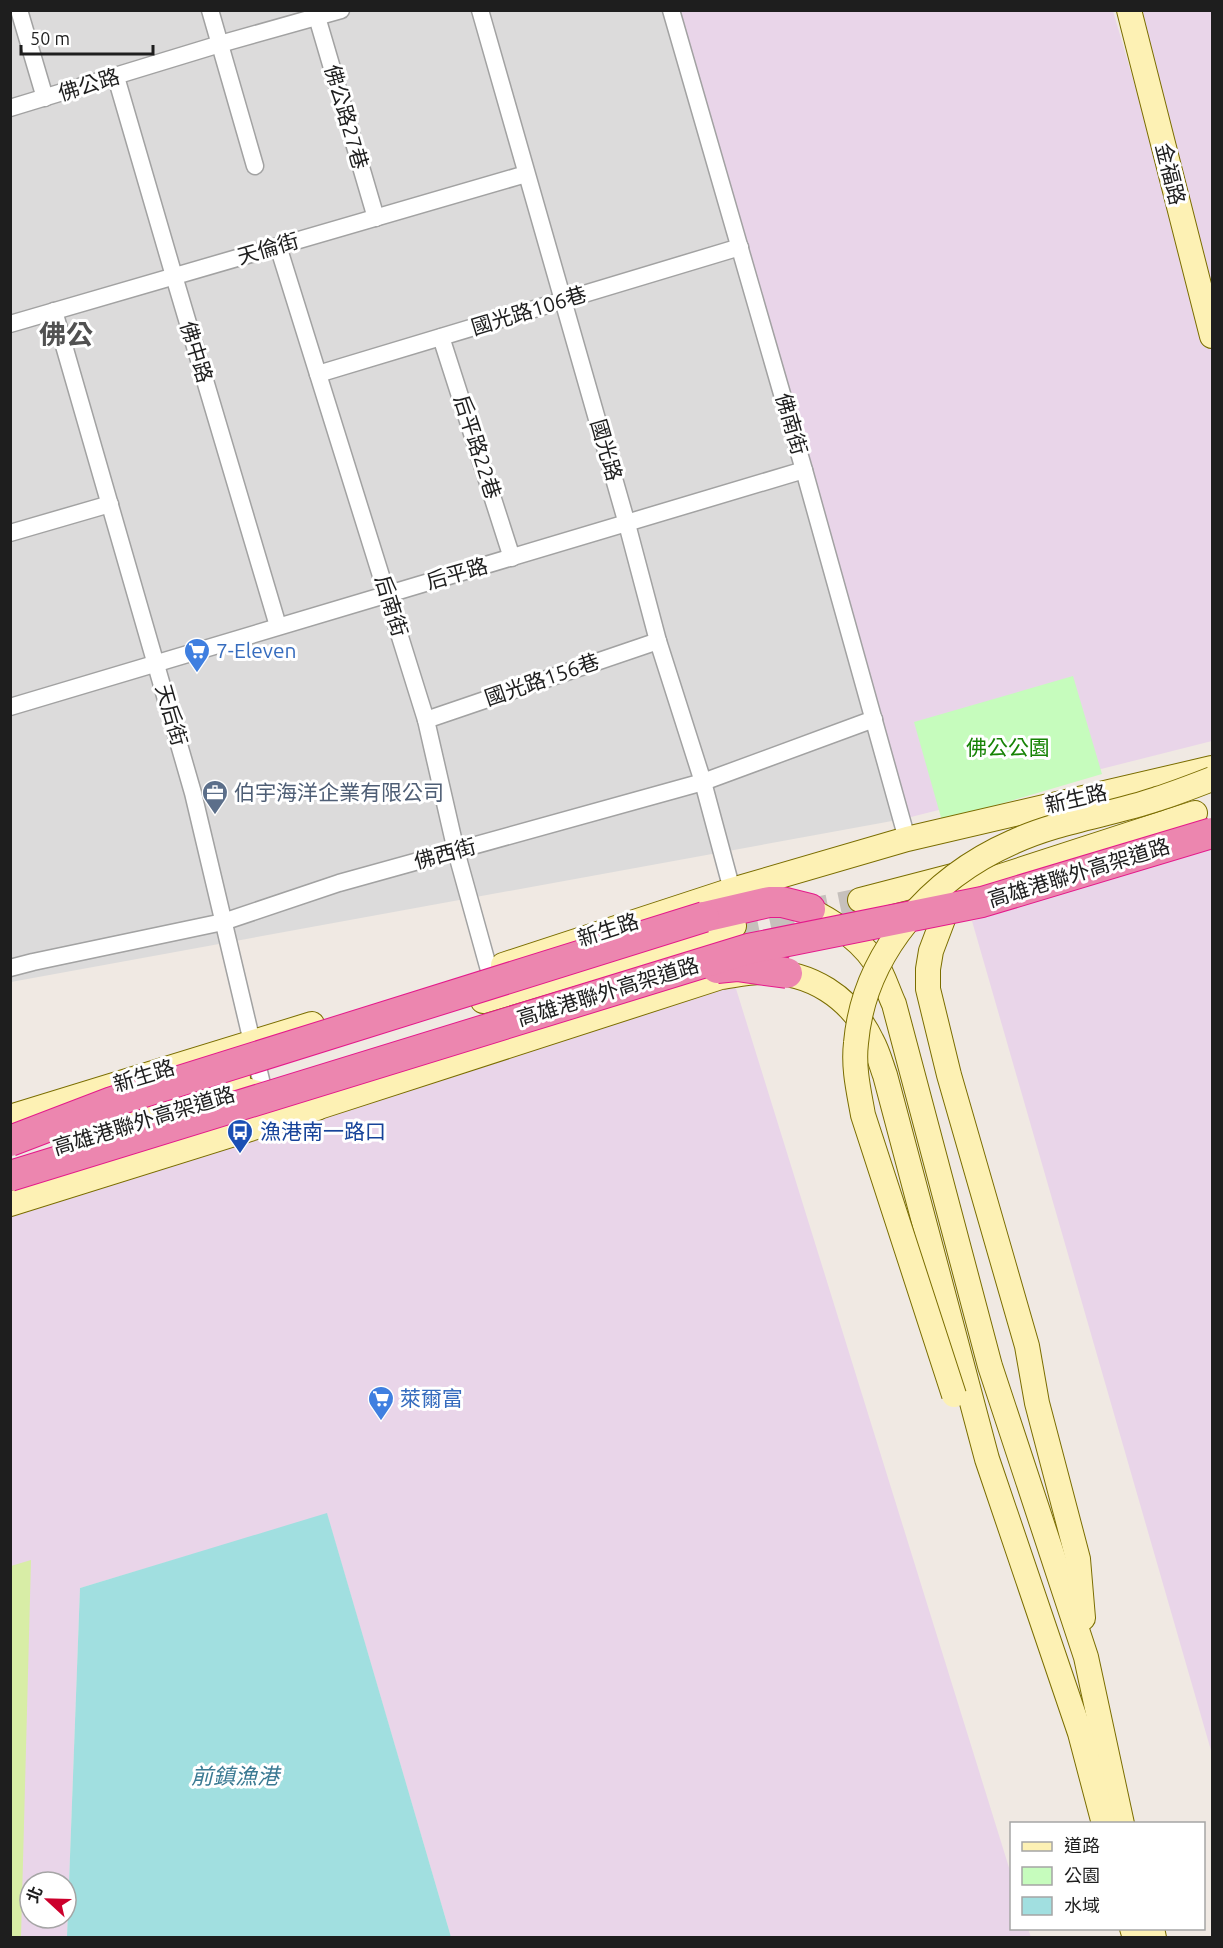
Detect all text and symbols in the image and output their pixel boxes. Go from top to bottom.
scale bar [21,18,153,56]
text: 50 m [30,28,70,48]
street label: 佛公路27巷 [321,62,373,172]
street label: 佛公路 [55,63,122,105]
street label: 金福路 [1152,140,1190,207]
street label: 天倫街 [234,228,301,268]
street label: 國光路106巷 [468,281,589,339]
street label: 佛中路 [176,318,218,385]
district label: 佛公 [39,319,93,349]
street label: 佛南街 [772,390,812,457]
street label: 后平路22巷 [450,392,506,502]
street label: 國光路 [587,416,627,483]
street label: 后平路 [423,553,490,593]
street label: 后南街 [371,572,413,639]
supermarket icon: 7-Eleven [182,636,212,674]
place label: 7-Eleven [216,638,297,662]
street label: 國光路156巷 [481,648,602,710]
street label: 天后街 [152,681,192,748]
park label: 佛公公園 [966,735,1050,759]
office icon: 伯宇海洋企業有限公司 [200,778,230,816]
street label: 新生路 [1042,779,1109,817]
place label: 伯宇海洋企業有限公司 [234,780,444,804]
street label: 佛西街 [411,833,478,873]
street label: 高雄港聯外高架道路 [985,833,1173,911]
street label: 新生路 [574,908,641,950]
street label: 高雄港聯外高架道路 [514,952,702,1030]
street label: 新生路 [110,1054,177,1096]
street label: 高雄港聯外高架道路 [50,1081,238,1159]
bus stop icon: 漁港南一路口 [225,1117,255,1155]
place label: 漁港南一路口 [260,1119,386,1143]
supermarket icon: 萊爾富 [366,1384,396,1422]
place label: 萊爾富 [400,1386,463,1410]
water label: 前鎮漁港 [191,1763,282,1788]
legend [1010,1822,1205,1930]
text: 道路 [1064,1835,1100,1855]
text: 公園 [1064,1865,1100,1885]
north arrow [18,1870,78,1930]
text: 北 [23,1884,45,1905]
text: 水域 [1064,1895,1100,1915]

